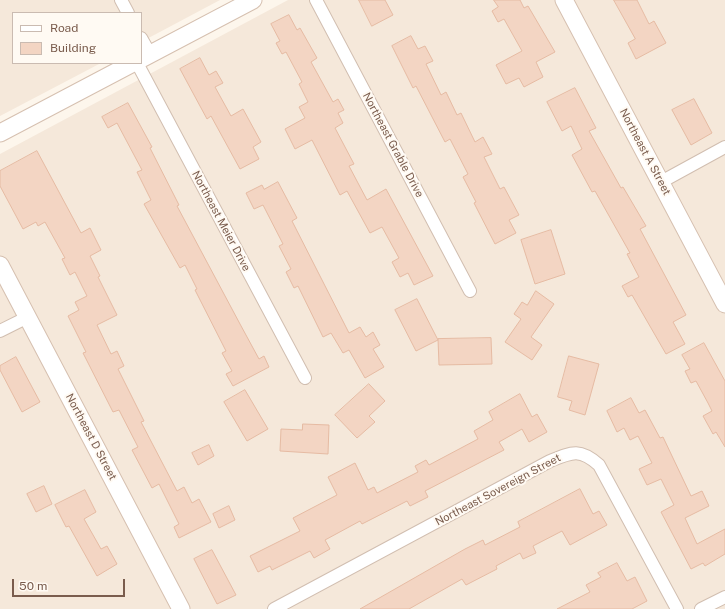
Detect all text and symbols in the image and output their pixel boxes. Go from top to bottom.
legend [12,12,142,64]
text: Road [50,21,78,35]
text: Building [50,41,96,55]
street label: Northeast Grable Drive [360,90,426,200]
street label: Northeast A Street [617,106,673,198]
street label: Northeast Meier Drive [189,168,253,274]
street label: Northeast D Street [63,391,119,483]
street label: Northeast Sovereign Street [433,451,563,529]
scale bar [14,571,127,597]
text: 50 m [19,579,47,593]

